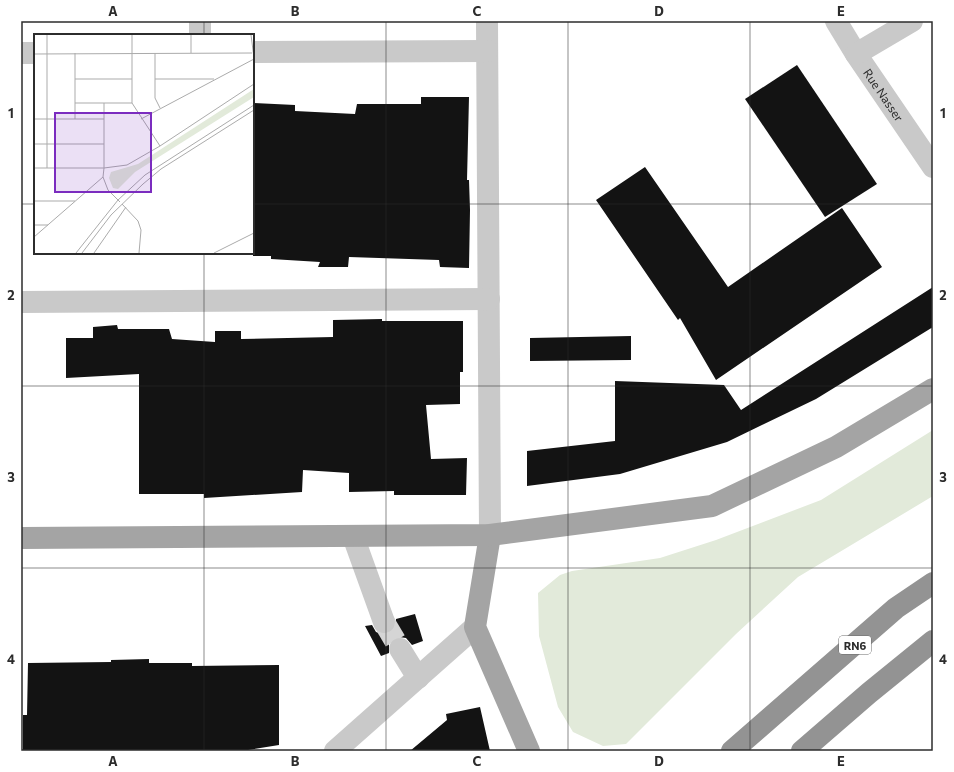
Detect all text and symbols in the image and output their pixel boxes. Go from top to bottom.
text: A [108,3,118,19]
text: B [291,3,300,19]
text: C [473,3,482,19]
text: D [654,3,664,19]
text: E [837,3,845,19]
inset map [34,34,254,254]
street label: Rue Nasser [861,66,907,124]
text: 1 [8,105,14,121]
text: 1 [940,105,946,121]
text: 2 [7,287,15,303]
text: 2 [939,287,947,303]
text: 3 [7,469,15,485]
text: 3 [939,469,947,485]
road number: RN6 [839,636,871,654]
text: 4 [7,651,15,667]
text: 4 [939,651,947,667]
text: A [108,753,118,769]
text: B [291,753,300,769]
text: C [473,753,482,769]
text: D [654,753,664,769]
text: E [837,753,845,769]

